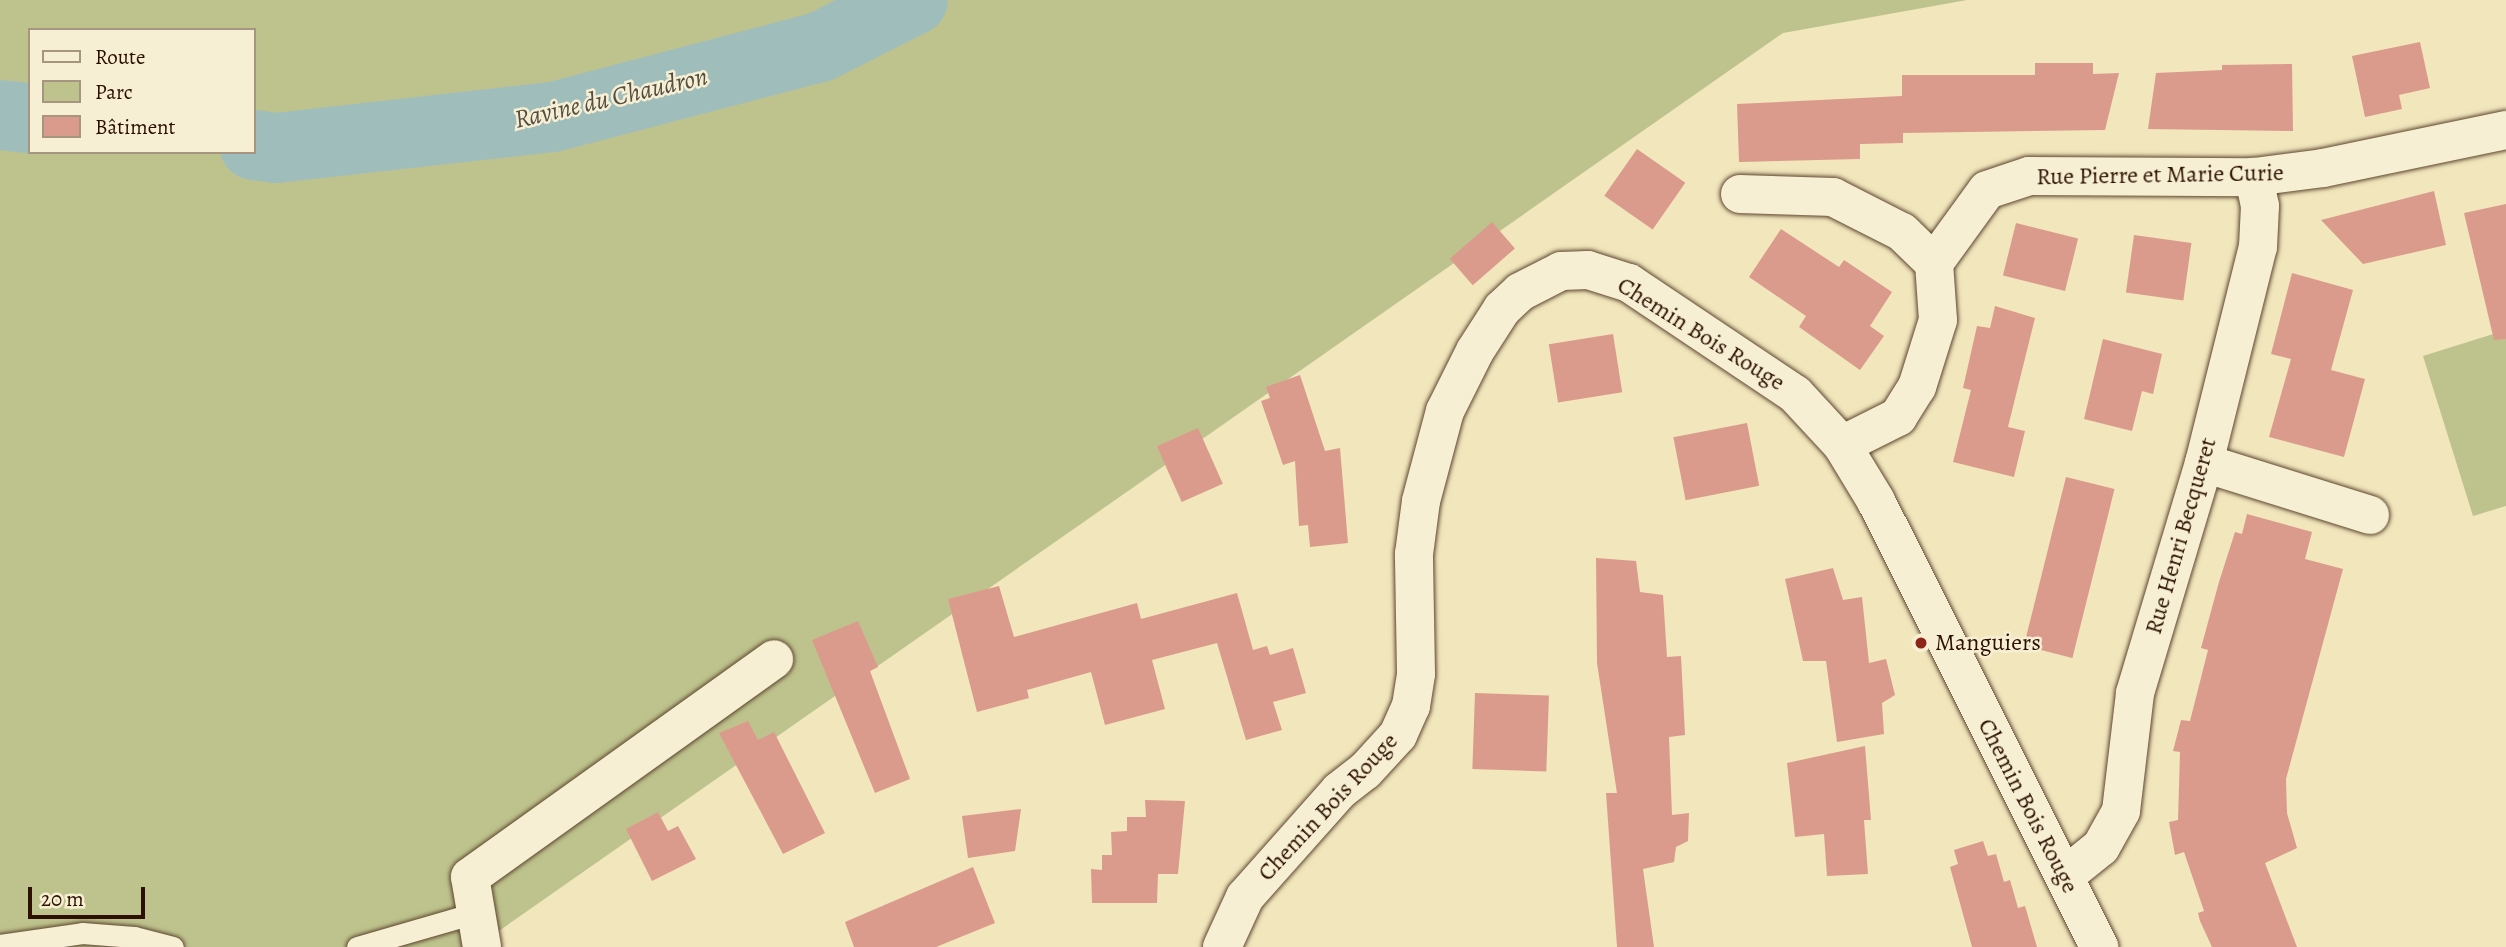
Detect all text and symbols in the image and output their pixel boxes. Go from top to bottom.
legend [28,28,256,154]
text: Route [95,43,145,71]
water label: Ravine du Chaudron [511,61,711,135]
text: Parc [95,78,133,106]
text: Bâtiment [95,113,176,141]
street label: Rue Pierre et Marie Curie [2036,158,2284,192]
street label: Chemin Bois Rouge [1612,271,1790,397]
street label: Rue Henri Becqueret [2139,434,2223,638]
place label: Manguiers [1935,629,2041,657]
marker: Manguiers [1913,635,1929,651]
street label: Chemin Bois Rouge [1972,714,2084,898]
street label: Chemin Bois Rouge [1252,727,1404,887]
scale bar [32,874,149,918]
text: 20 m [41,885,84,913]

